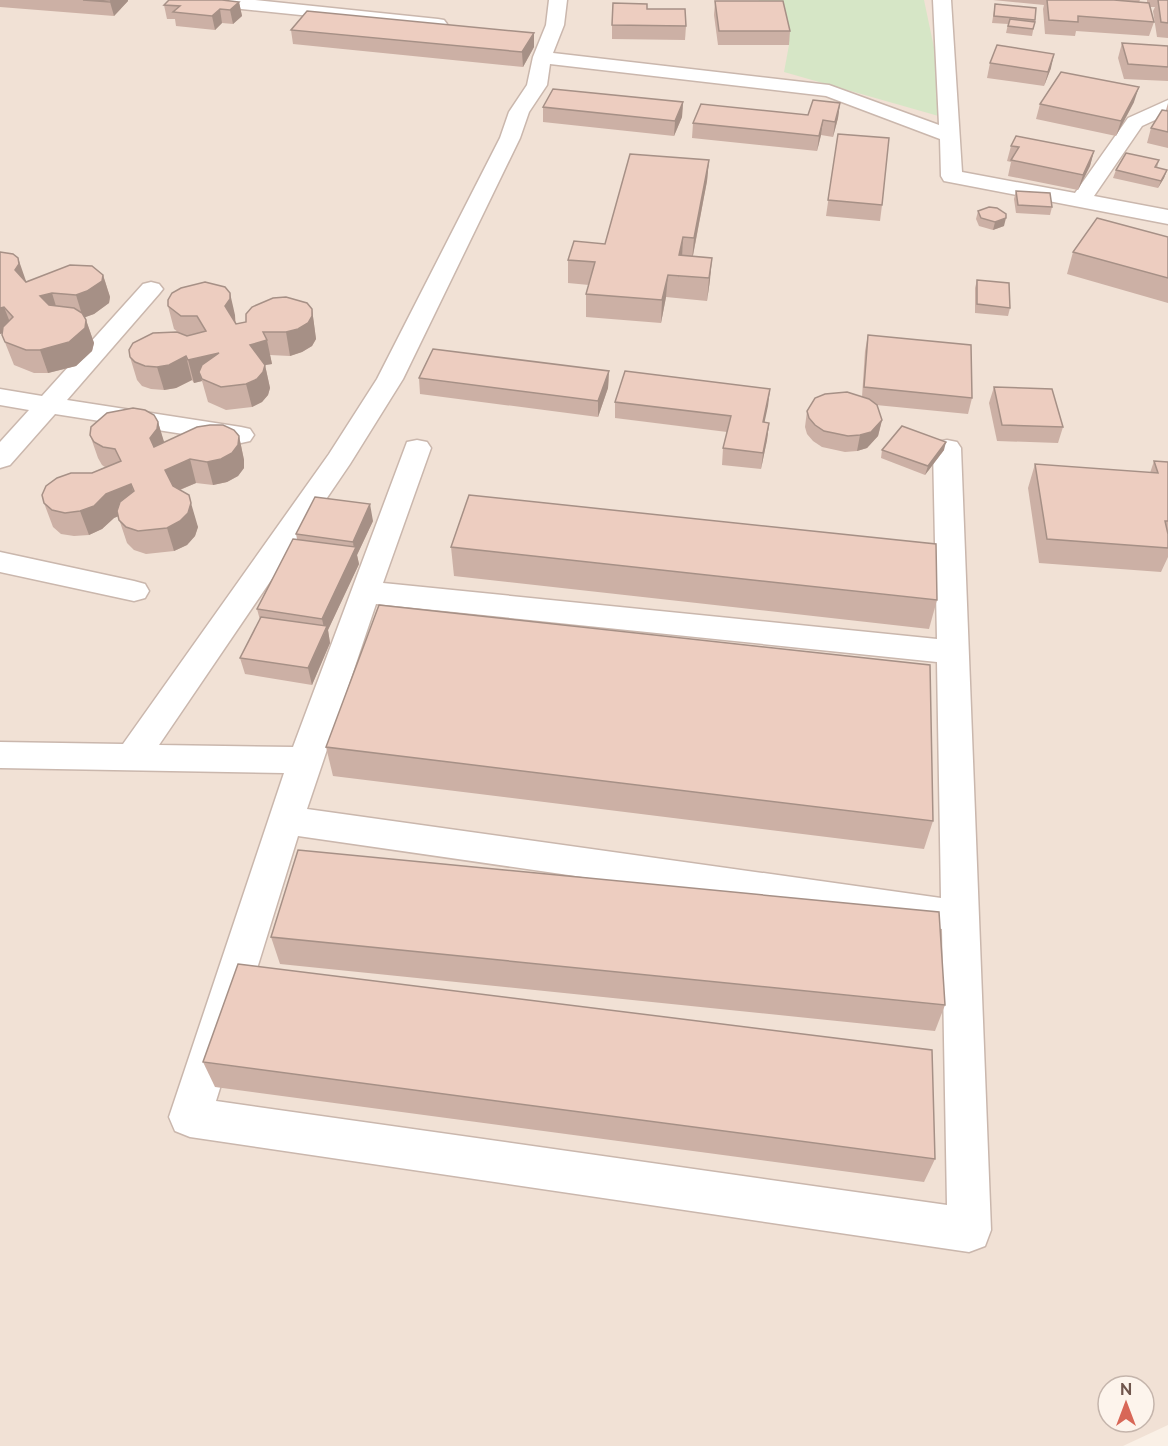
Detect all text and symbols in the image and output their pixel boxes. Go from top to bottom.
north arrow [1096,1374,1156,1434]
text: N [1120,1380,1132,1399]

